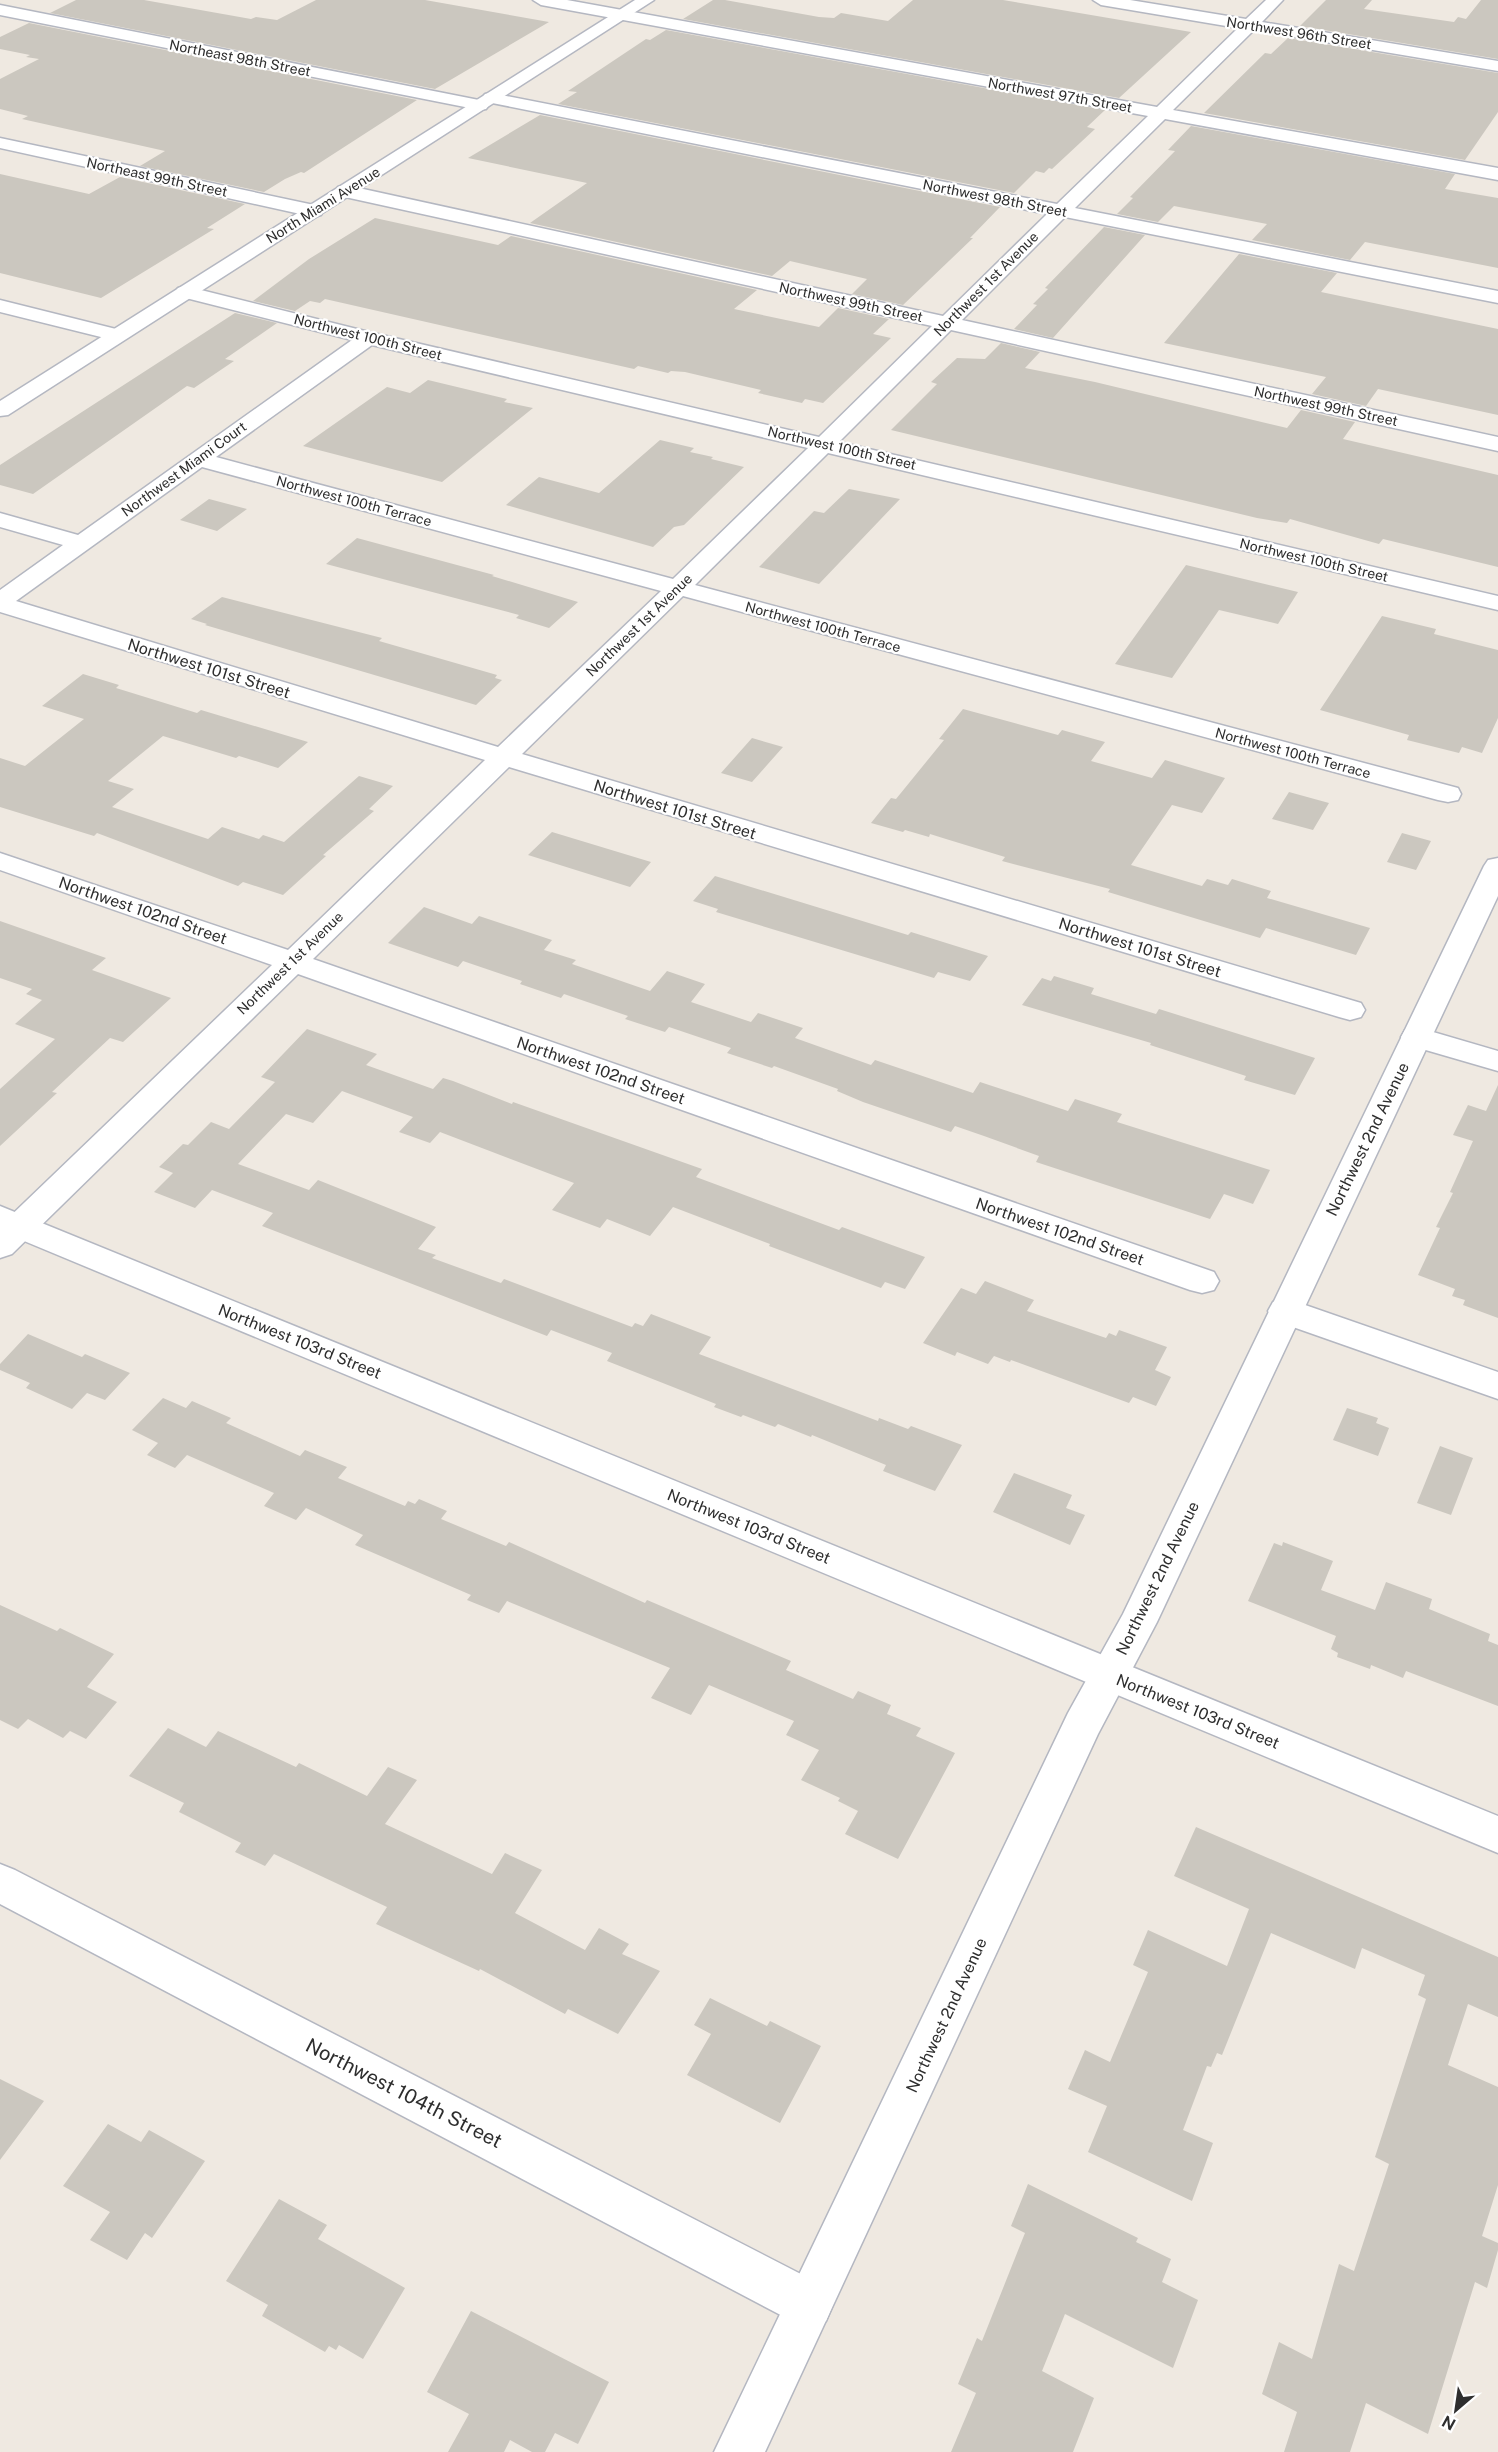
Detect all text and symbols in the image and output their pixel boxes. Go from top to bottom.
street label: Northwest 96th Street [1225,14,1373,52]
street label: Northeast 98th Street [168,36,312,80]
street label: Northwest 97th Street [987,74,1133,116]
street label: Northeast 99th Street [85,154,229,200]
street label: North Miami Avenue [263,163,383,247]
street label: Northwest 98th Street [921,176,1069,220]
street label: Northwest 1st Avenue [931,228,1042,339]
street label: Northwest 99th Street [778,279,924,325]
street label: Northwest 100th Street [292,311,444,363]
street label: Northwest 99th Street [1253,383,1399,429]
street label: Northwest Miami Court [118,418,250,520]
street label: Northwest 100th Street [766,423,918,473]
street label: Northwest 100th Terrace [275,473,434,529]
street label: Northwest 100th Street [1238,535,1390,585]
street label: Northwest 1st Avenue [583,570,695,680]
street label: Northwest 100th Terrace [744,599,903,655]
street label: Northwest 101st Street [125,635,293,702]
street label: Northwest 100th Terrace [1214,725,1373,781]
street label: Northwest 101st Street [591,776,759,843]
street label: Northwest 102nd Street [56,873,230,948]
street label: Northwest 1st Avenue [234,908,346,1018]
street label: Northwest 101st Street [1056,914,1224,981]
street label: Northwest 102nd Street [514,1033,688,1108]
street label: Northwest 2nd Avenue [1322,1059,1413,1219]
street label: Northwest 102nd Street [973,1194,1147,1269]
street label: Northwest 103rd Street [216,1300,384,1383]
street label: Northwest 103rd Street [665,1485,833,1568]
street label: Northwest 2nd Avenue [1112,1498,1203,1658]
street label: Northwest 103rd Street [1114,1670,1282,1753]
street label: Northwest 2nd Avenue [902,1935,991,2096]
street label: Northwest 104th Street [302,2033,506,2153]
north arrow [1426,2380,1486,2440]
text: N [1439,2411,1459,2434]

